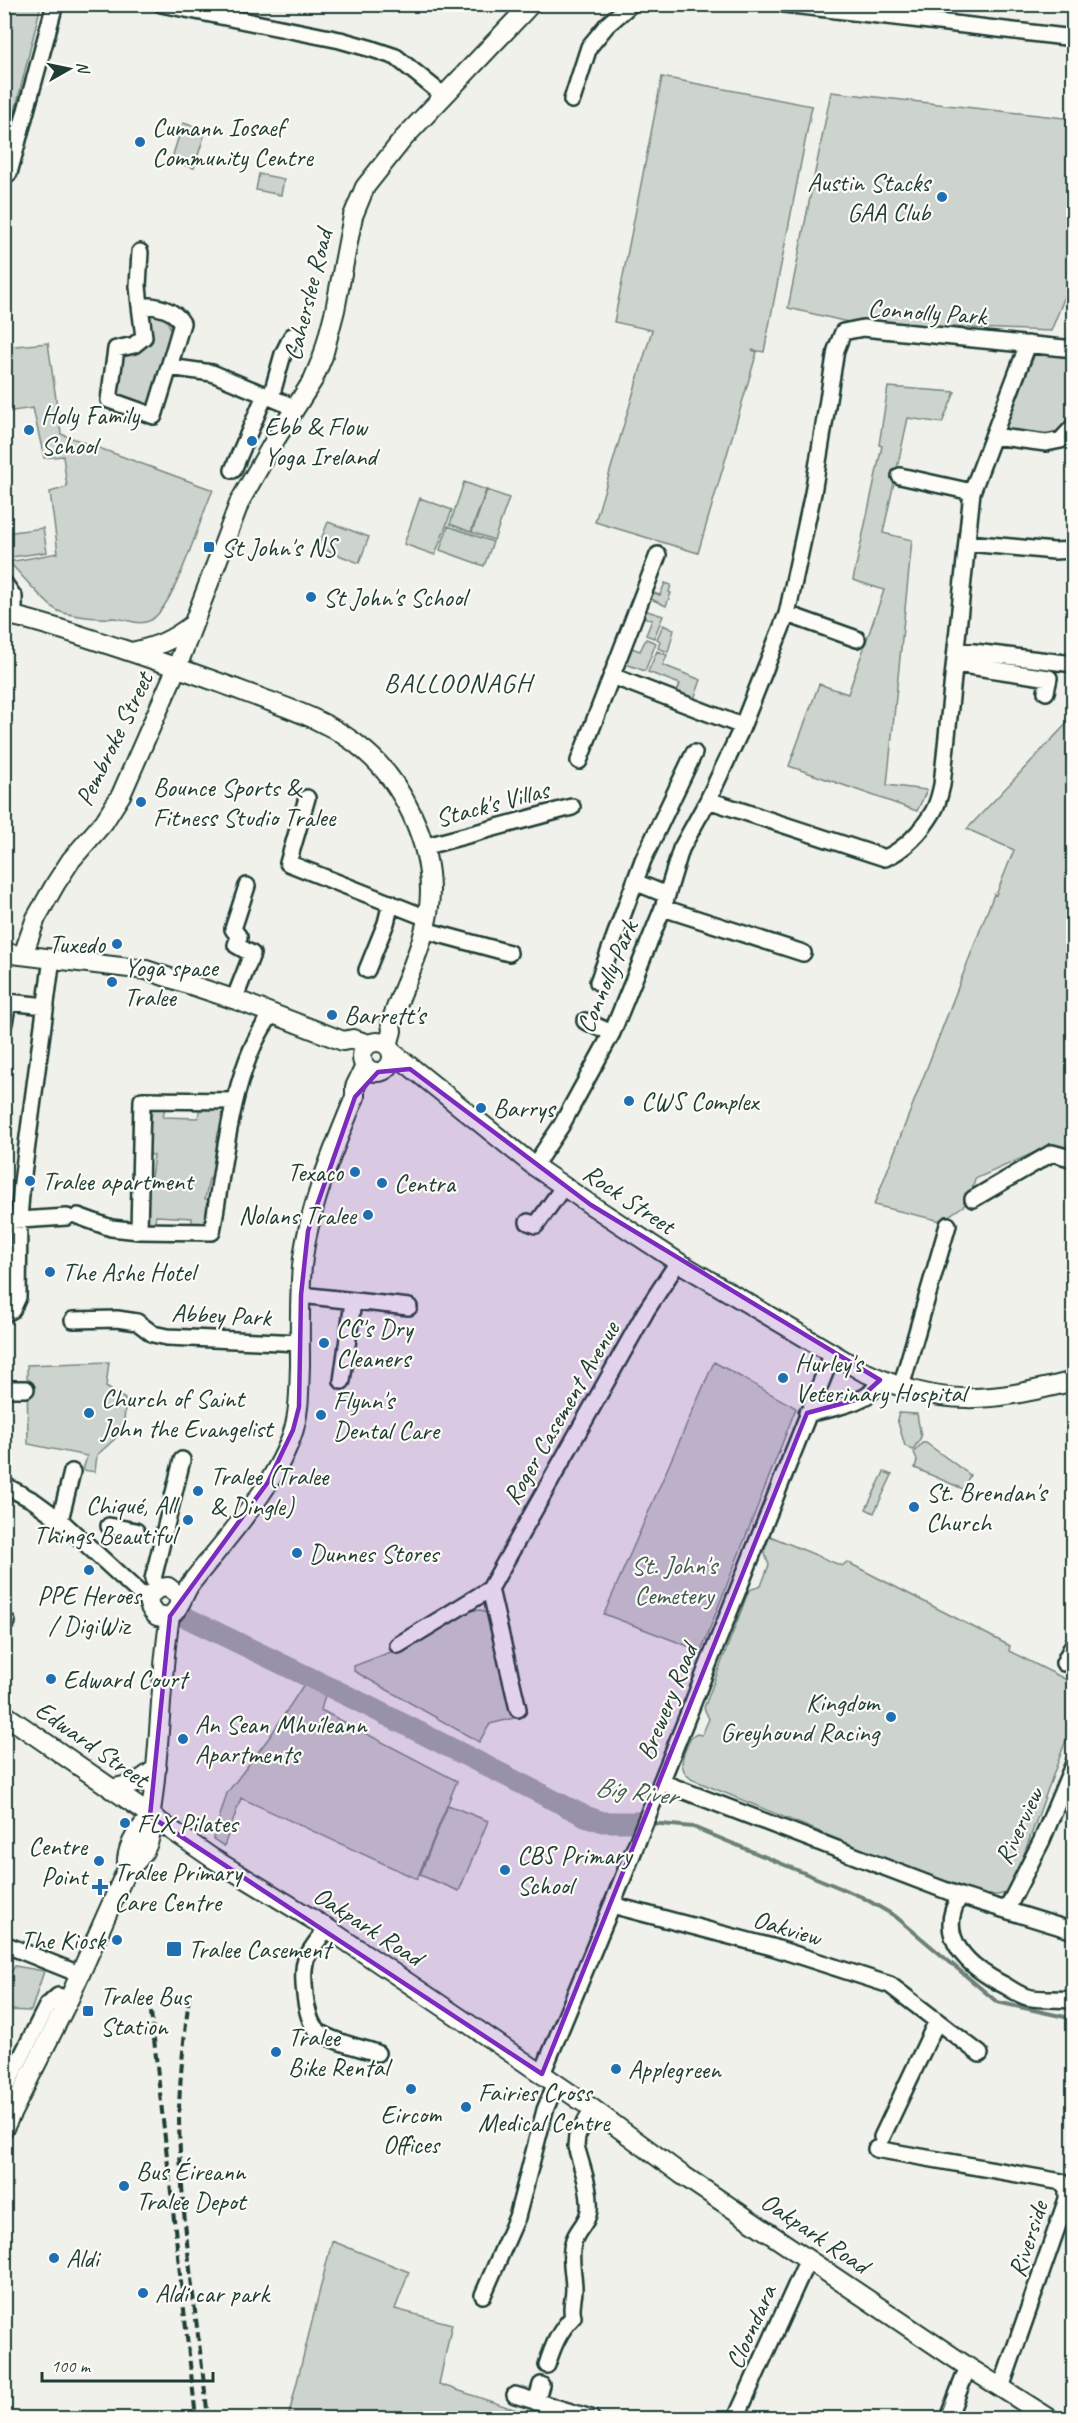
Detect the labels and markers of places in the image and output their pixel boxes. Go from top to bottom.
place label: Cumann Iosaef Community Centre [152,111,314,174]
marker: Cumann Iosaef Community Centre [133,135,147,149]
place label: Austin Stacks GAA Club [807,166,932,229]
marker: Austin Stacks GAA Club [935,190,949,204]
place label: Holy Family School [41,399,141,462]
place label: Ebb & Flow Yoga Ireland [264,410,380,473]
marker: Holy Family School [22,423,36,437]
marker: Ebb & Flow Yoga Ireland [245,434,259,448]
place label: St John's NS [221,531,339,564]
marker: St John's NS [202,540,216,554]
place label: St John's School [323,581,471,614]
marker: St John's School [304,590,318,604]
place label: Bounce Sports & Fitness Studio Tralee [153,771,337,834]
marker: Bounce Sports & Fitness Studio Tralee [134,795,148,809]
place label: Tuxedo [49,928,107,961]
marker: Tuxedo [110,937,124,951]
place label: Yoga space Tralee [124,951,220,1014]
marker: Yoga space Tralee [105,975,119,989]
place label: Barrett's [344,999,427,1032]
marker: Barrett's [325,1008,339,1022]
place label: CWS Complex [641,1085,760,1118]
place label: Barrys [493,1092,556,1125]
marker: CWS Complex [622,1094,636,1108]
marker: Barrys [474,1101,488,1115]
place label: Texaco [287,1156,345,1189]
place label: Tralee apartment [42,1165,195,1198]
marker: Texaco [348,1165,362,1179]
place label: Centra [394,1167,456,1200]
marker: Tralee apartment [23,1174,37,1188]
marker: Centra [375,1176,389,1190]
place label: Nolans Tralee [238,1199,358,1232]
marker: Nolans Tralee [361,1208,375,1222]
place label: The Ashe Hotel [62,1256,200,1289]
marker: The Ashe Hotel [43,1265,57,1279]
place label: CC's Dry Cleaners [336,1312,414,1375]
marker: CC's Dry Cleaners [317,1336,331,1350]
place label: Hurley's Veterinary Hospital [795,1347,971,1410]
marker: Hurley's Veterinary Hospital [776,1371,790,1385]
place label: Church of Saint John the Evangelist [99,1382,275,1445]
place label: Flynn's Dental Care [333,1384,441,1447]
marker: Church of Saint John the Evangelist [82,1406,96,1420]
marker: Flynn's Dental Care [314,1408,328,1422]
place label: Tralee (Tralee & Dingle) [210,1460,330,1523]
place label: St. Brendan's Church [926,1476,1049,1539]
marker: Tralee (Tralee & Dingle) [191,1484,205,1498]
place label: Chiqué, All Things Beautiful [33,1489,181,1552]
marker: St. Brendan's Church [907,1500,921,1514]
marker: Chiqué, All Things Beautiful [181,1513,195,1527]
place label: Dunnes Stores [309,1537,440,1570]
marker: Dunnes Stores [290,1546,304,1560]
marker: PPE Heroes / DigiWiz [82,1563,96,1577]
place label: PPE Heroes / DigiWiz [37,1579,143,1642]
place label: Edward Court [63,1663,190,1696]
marker: Edward Court [44,1672,58,1686]
place label: Kingdom Greyhound Racing [720,1686,881,1749]
place label: An Sean Mhuíleann Apartments [195,1708,368,1771]
marker: Kingdom Greyhound Racing [884,1710,898,1724]
marker: An Sean Mhuíleann Apartments [176,1732,190,1746]
place label: FLX Pilates [137,1807,240,1840]
marker: FLX Pilates [118,1816,132,1830]
place label: Centre Point [28,1830,89,1893]
place label: CBS Primary School [517,1839,634,1902]
marker: Centre Point [92,1854,106,1868]
place label: Tralee Primary Care Centre [114,1856,244,1919]
marker: CBS Primary School [498,1863,512,1877]
marker: Tralee Primary Care Centre [91,1878,109,1896]
place label: The Kiosk [21,1924,107,1957]
marker: The Kiosk [110,1933,124,1947]
place label: Tralee Casement [188,1933,334,1966]
marker: Tralee Casement [165,1940,183,1958]
place label: Tralee Bus Station [100,1980,192,2043]
marker: Tralee Bus Station [81,2004,95,2018]
place label: Tralee Bike Rental [288,2021,393,2084]
marker: Tralee Bike Rental [269,2045,283,2059]
place label: Applegreen [628,2053,722,2086]
marker: Applegreen [609,2062,623,2076]
place label: Fairies Cross Medical Centre [478,2076,611,2139]
marker: Eircom Offices [404,2082,418,2096]
place label: Eircom Offices [381,2098,443,2161]
marker: Fairies Cross Medical Centre [459,2100,473,2114]
place label: Bus Éireann Tralee Depot [136,2155,248,2218]
marker: Bus Éireann Tralee Depot [117,2179,131,2193]
place label: Aldi [66,2242,102,2275]
marker: Aldi [47,2251,61,2265]
place label: Aldi car park [155,2277,271,2310]
marker: Aldi car park [136,2286,150,2300]

